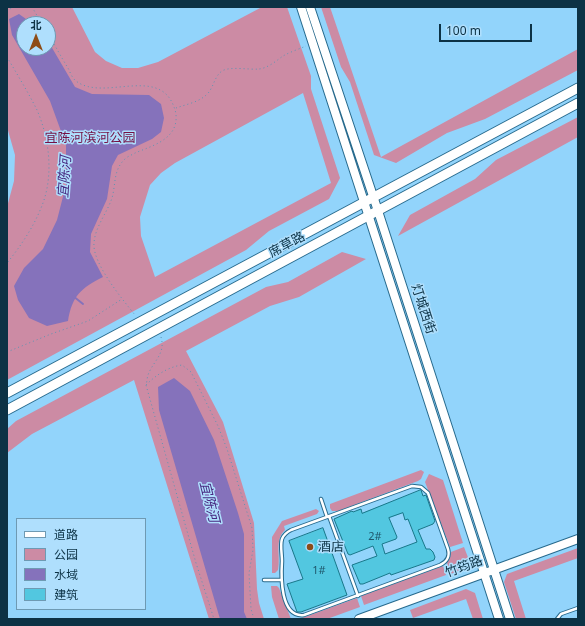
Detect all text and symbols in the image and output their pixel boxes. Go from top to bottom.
north arrow [16,16,56,56]
scale bar [441,16,534,42]
text: 北 [31,17,42,32]
text: 100 m [446,22,481,39]
park label: 宜陈河滨河公园 [45,130,135,146]
water label: 宜陈河 [55,155,75,199]
street label: 席草路 [266,229,308,261]
street label: 灯城西街 [408,282,438,336]
water label: 宜陈河 [196,480,222,524]
legend [16,518,146,610]
text: 道路 [54,526,78,543]
house number: 2# [368,530,382,544]
place label: 酒店 [318,539,344,555]
marker: 酒店 [305,542,315,552]
text: 公园 [54,546,78,563]
street label: 竹筠路 [443,553,485,581]
house number: 1# [312,564,326,578]
text: 水域 [54,566,78,583]
text: 建筑 [54,586,78,603]

